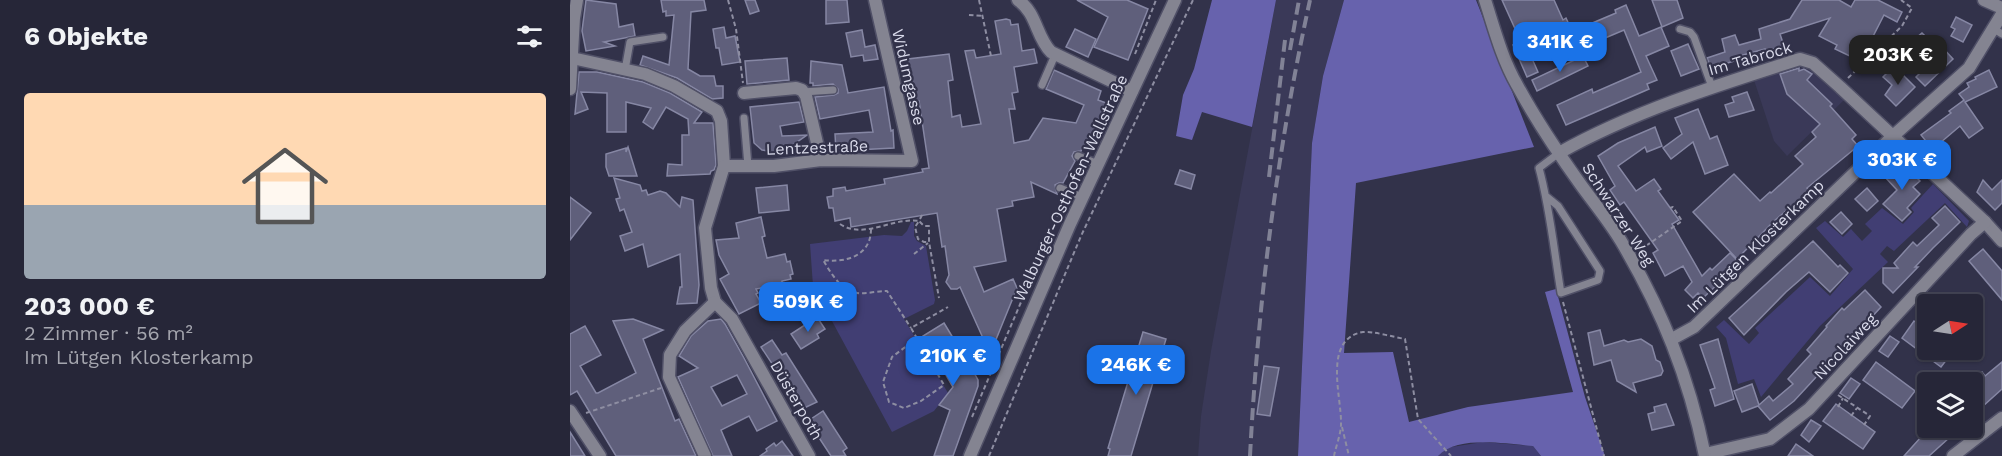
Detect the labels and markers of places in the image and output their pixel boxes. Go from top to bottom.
pin: 341K € [1511,22,1609,73]
pin: 203K € [1849,35,1947,86]
pin: 303K € [1853,140,1951,191]
pin: 509K € [759,282,857,333]
pin: 210K € [904,336,1002,387]
pin: 246K € [1087,345,1185,396]

